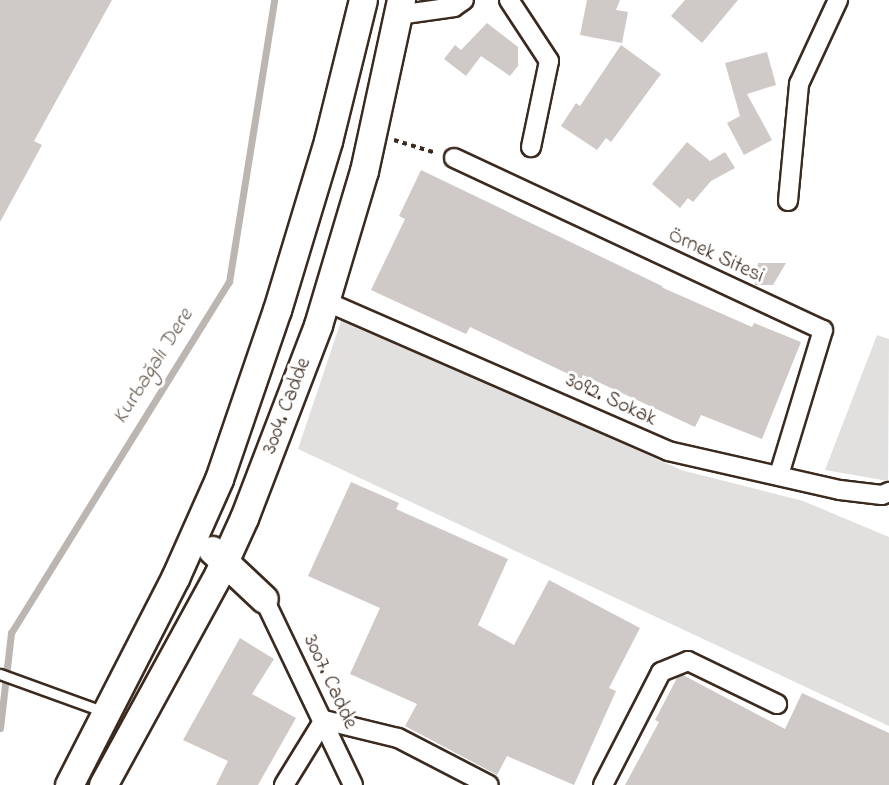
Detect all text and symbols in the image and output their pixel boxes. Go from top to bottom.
street label: Örnek Sitesi [664,223,768,289]
water label: Kurbağalı Dere [108,304,200,430]
street label: 3004. Cadde [257,354,317,458]
street label: 3092. Sokak [561,368,661,432]
street label: 3007. Cadde [297,631,363,733]

